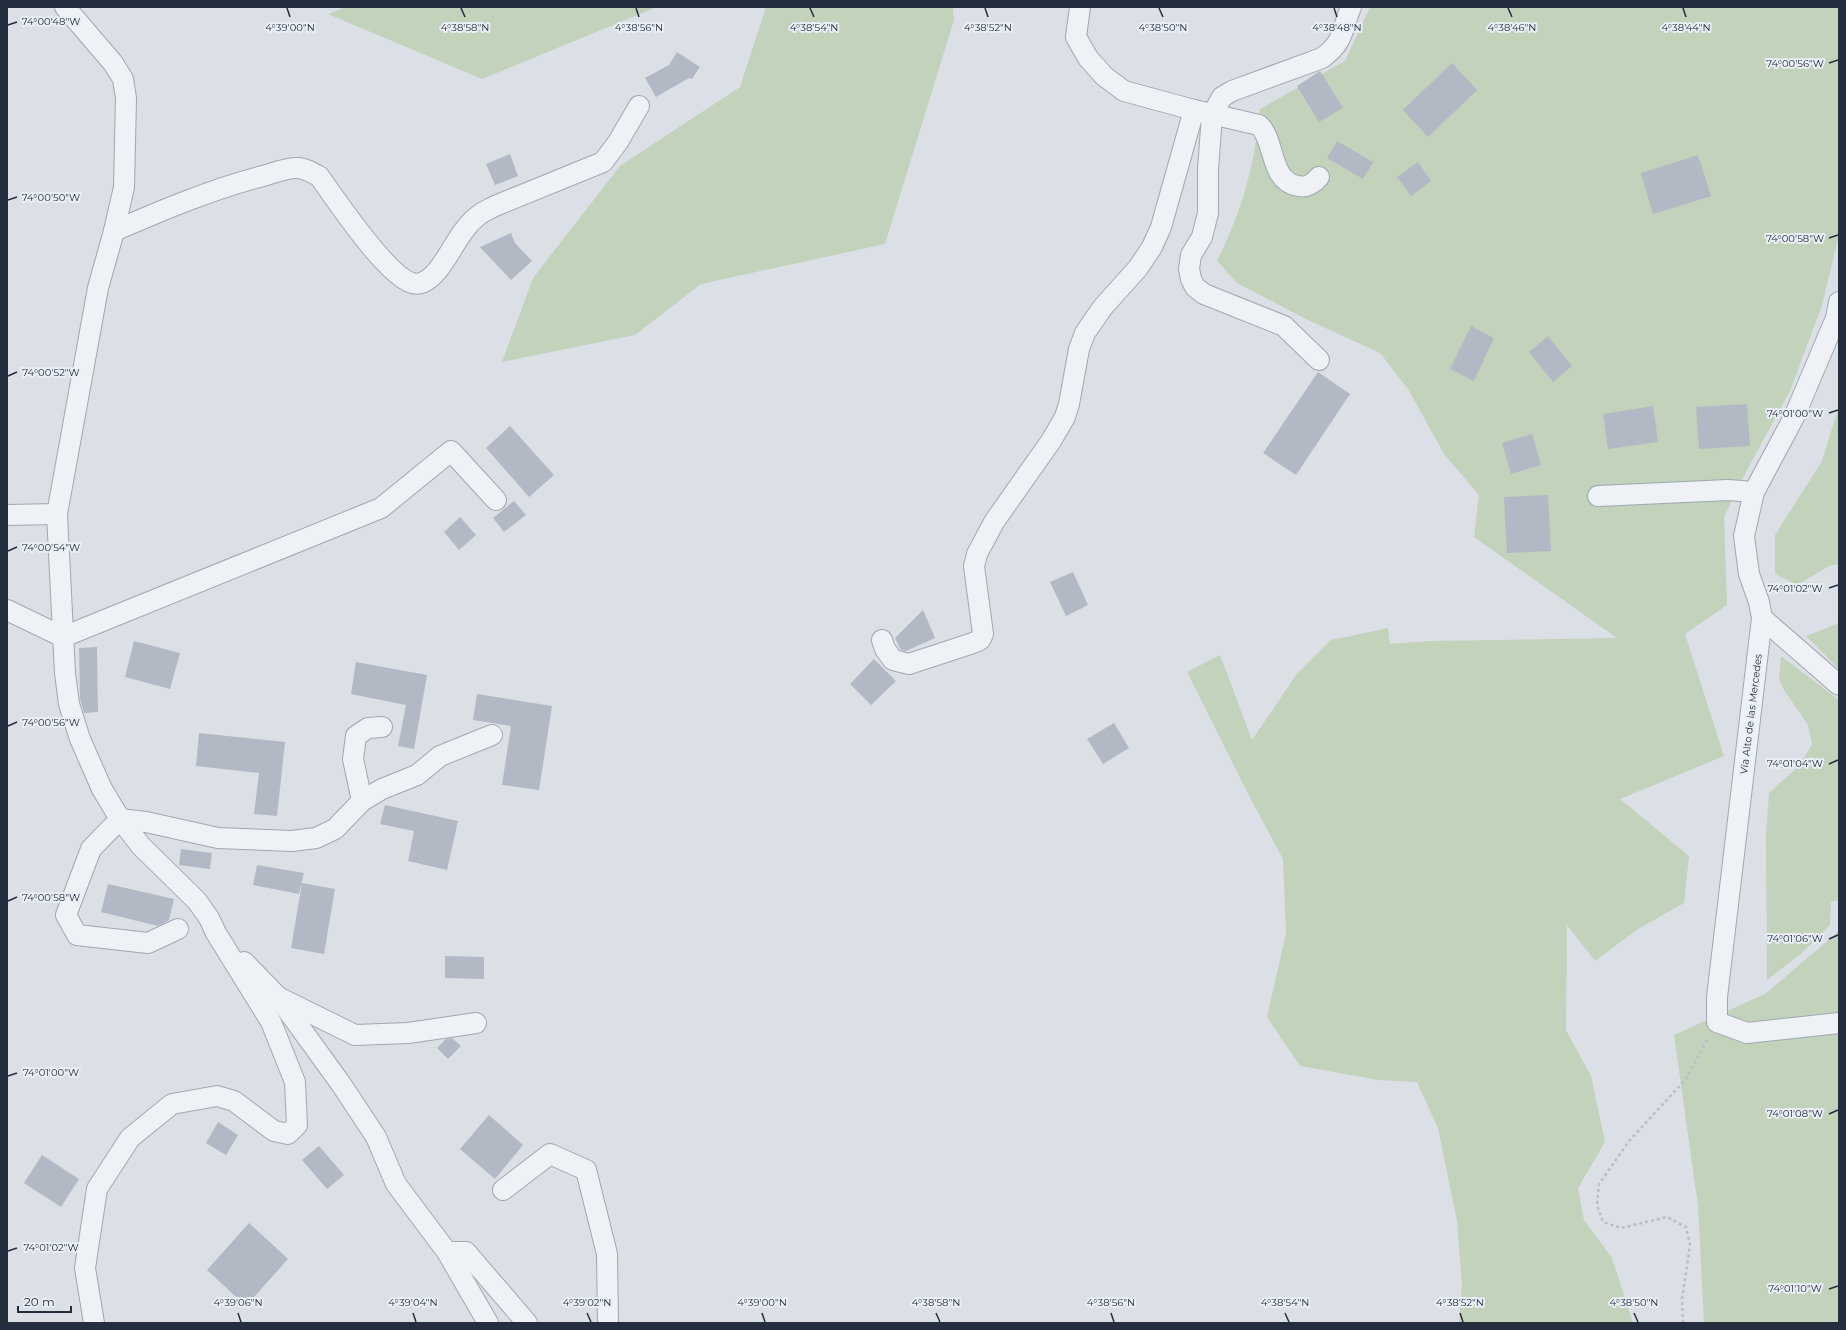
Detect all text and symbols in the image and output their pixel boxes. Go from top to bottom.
text: 74°00'48"W [22,15,80,28]
text: 4°39'00"N [265,21,315,34]
text: 4°38'58"N [441,21,489,34]
text: 4°38'56"N [615,21,663,34]
text: 4°38'54"N [790,21,838,34]
text: 4°38'52"N [964,21,1012,34]
text: 4°38'50"N [1138,21,1188,34]
text: 4°38'48"N [1312,21,1362,34]
text: 4°38'46"N [1488,21,1536,34]
text: 4°38'44"N [1661,21,1711,34]
text: 74°00'56"W [1766,57,1824,70]
text: 74°00'50"W [22,191,80,204]
text: 74°00'58"W [1766,232,1824,245]
text: 74°00'52"W [22,366,80,379]
text: 74°01'00"W [1767,407,1823,420]
text: 74°00'54"W [22,541,80,554]
text: 74°01'02"W [1767,582,1823,595]
street label: Vía Alto de las Mercedes [1737,653,1765,775]
text: 74°00'56"W [22,716,80,729]
text: 74°01'04"W [1767,757,1823,770]
text: 74°00'58"W [22,891,80,904]
text: 74°01'06"W [1767,932,1823,945]
text: 74°01'00"W [23,1066,79,1079]
text: 74°01'08"W [1767,1107,1823,1120]
text: 74°01'02"W [23,1241,79,1254]
text: 74°01'10"W [1768,1282,1822,1295]
scale bar [18,1288,71,1314]
text: 20 m [24,1294,55,1309]
text: 4°39'06"N [213,1296,263,1309]
text: 4°39'04"N [388,1296,438,1309]
text: 4°39'02"N [563,1296,611,1309]
text: 4°39'00"N [737,1296,787,1309]
text: 4°38'58"N [912,1296,960,1309]
text: 4°38'56"N [1087,1296,1135,1309]
text: 4°38'54"N [1261,1296,1309,1309]
text: 4°38'52"N [1436,1296,1484,1309]
text: 4°38'50"N [1609,1296,1659,1309]

